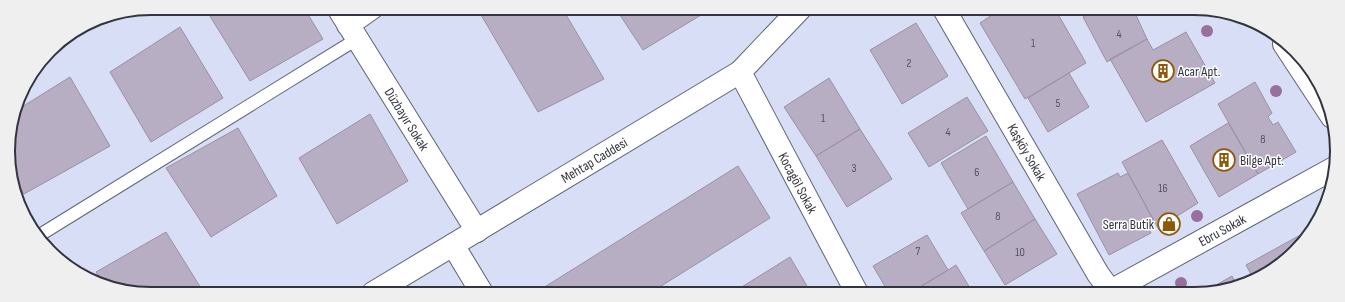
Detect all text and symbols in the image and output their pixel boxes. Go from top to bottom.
house number: 4 [1116,27,1122,42]
house number: 1 [1031,36,1036,51]
house number: 2 [907,56,912,71]
building icon: Acar Apt. [1150,58,1176,84]
place label: Acar Apt. [1177,63,1220,80]
street label: Düzbayır Sokak [381,85,433,154]
house number: 5 [1056,96,1061,111]
house number: 1 [821,111,826,126]
street label: Kaşköy Sokak [1003,121,1050,184]
house number: 4 [945,125,951,140]
house number: 8 [1260,132,1266,147]
street label: Mehtap Caddesi [558,134,631,187]
building icon: Bilge Apt. [1211,147,1237,173]
street label: Kocagöl Sokak [774,150,821,217]
place label: Bilge Apt. [1240,152,1284,169]
house number: 3 [851,161,857,176]
house number: 6 [974,165,980,180]
house number: 16 [1158,181,1168,196]
house number: 8 [995,209,1001,224]
street label: Ebru Sokak [1196,210,1249,250]
shop icon: Serra Butik [1156,211,1182,237]
place label: Serra Butik [1103,216,1155,233]
house number: 7 [916,244,921,259]
house number: 10 [1015,245,1025,260]

